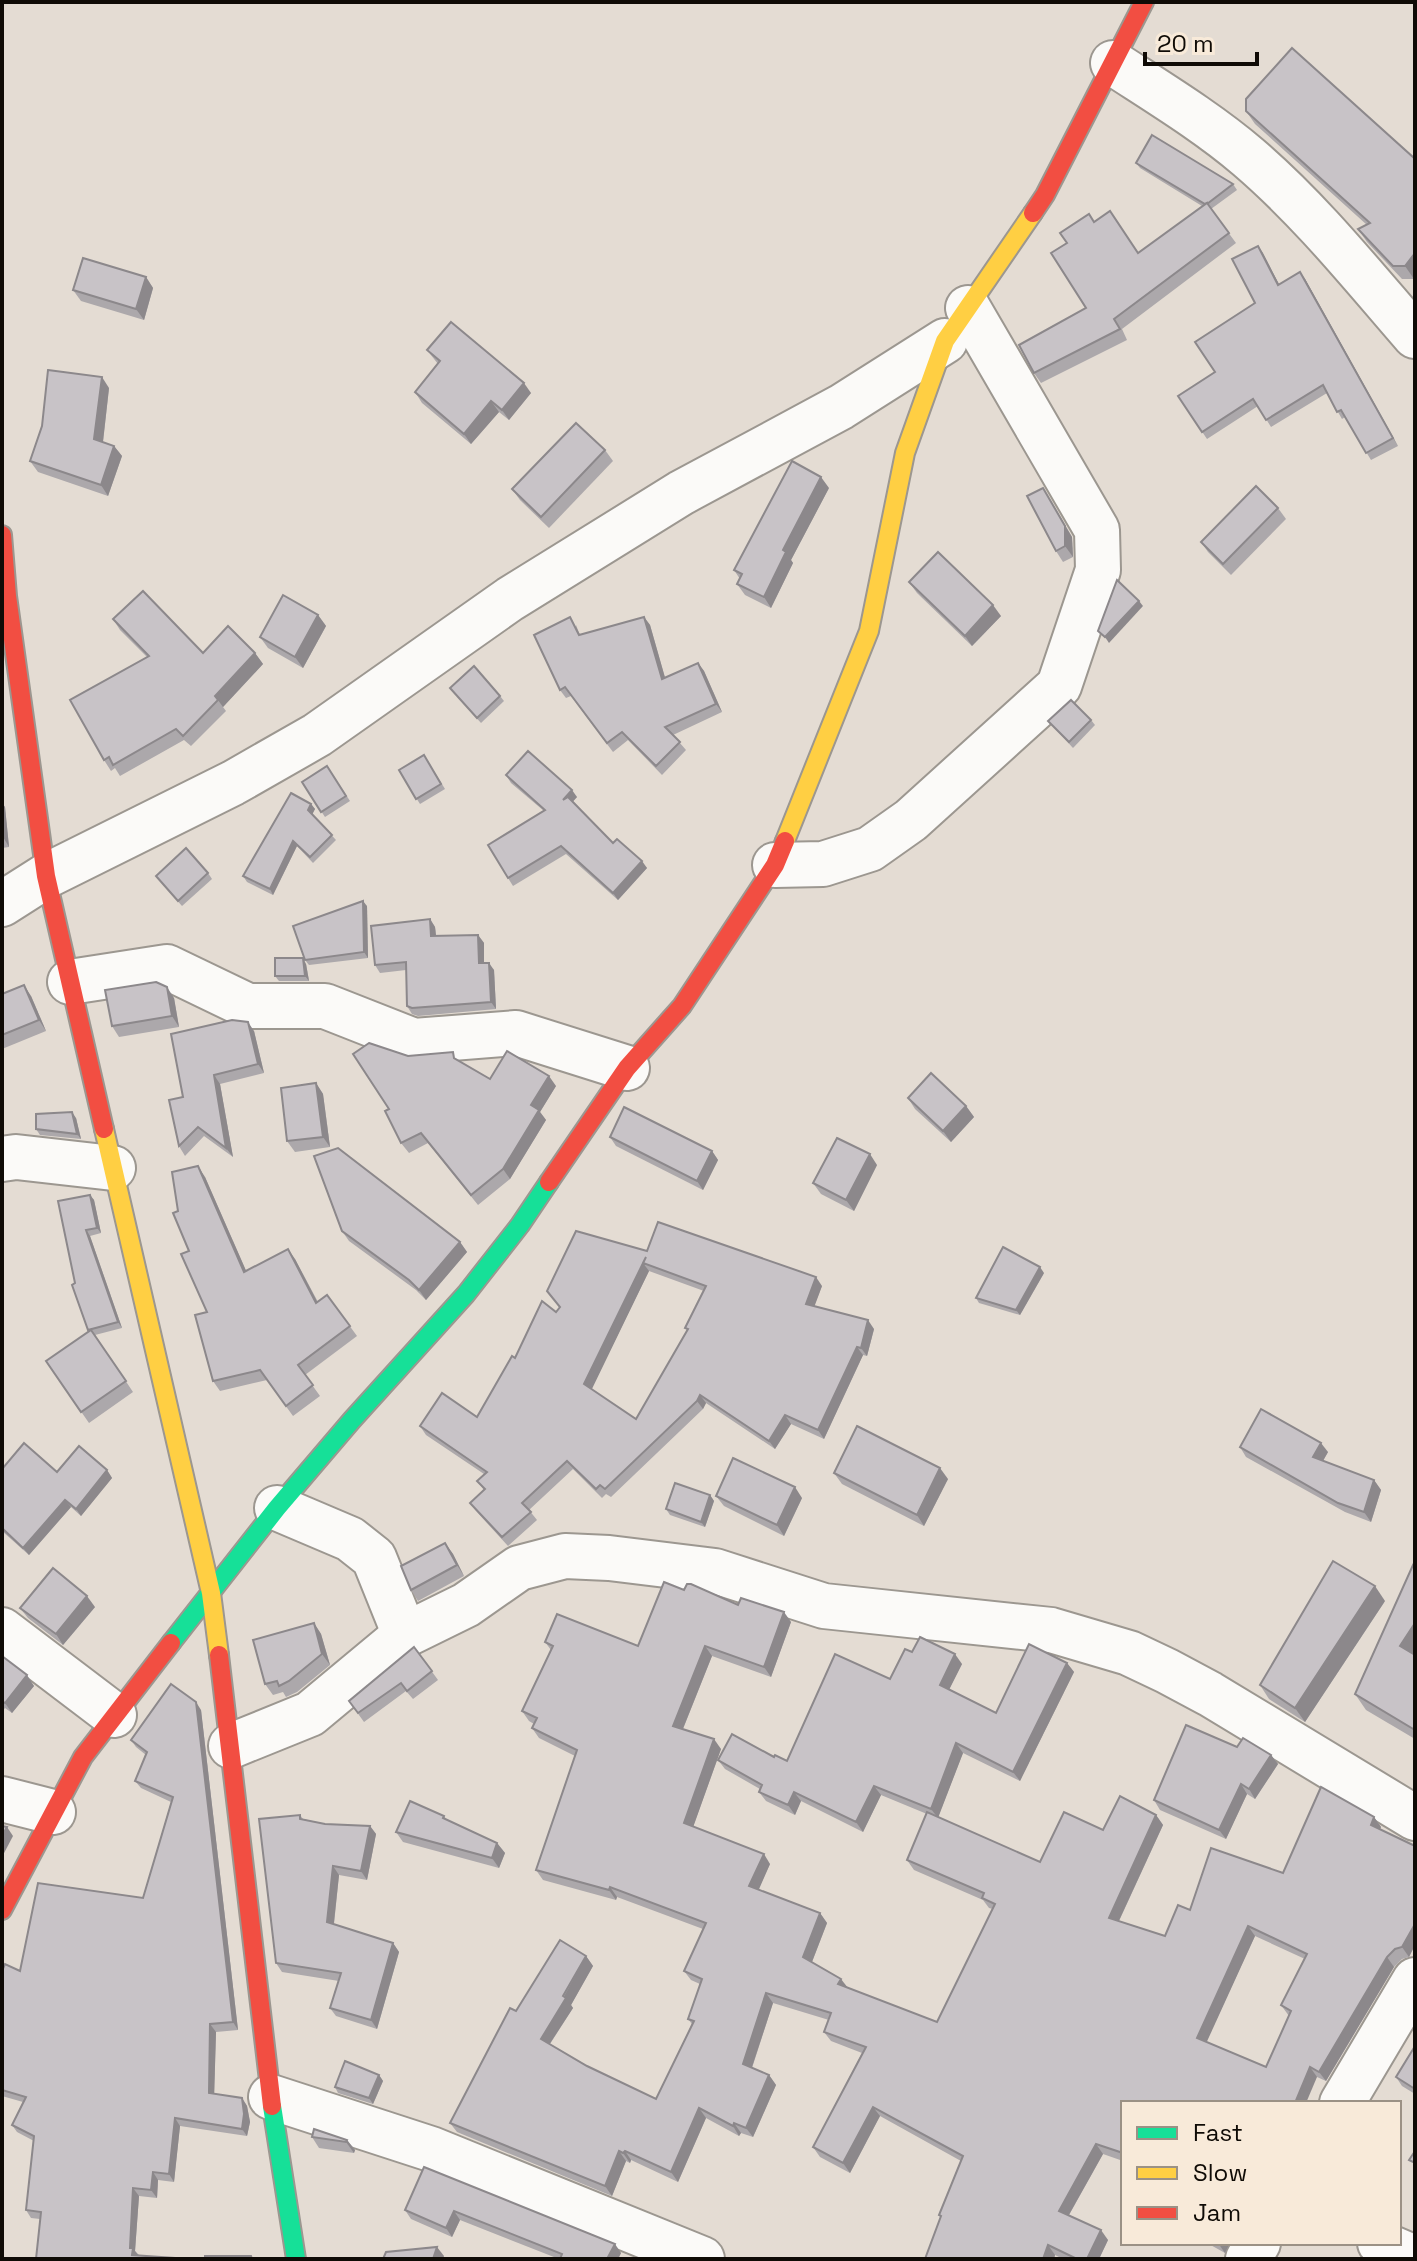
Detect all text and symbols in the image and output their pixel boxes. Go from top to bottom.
scale bar [1145,16,1257,66]
text: 20 m [1157,28,1214,59]
legend [1121,2101,1401,2245]
text: Fast [1193,2117,1243,2148]
text: Slow [1193,2157,1247,2188]
text: Jam [1193,2197,1241,2228]

